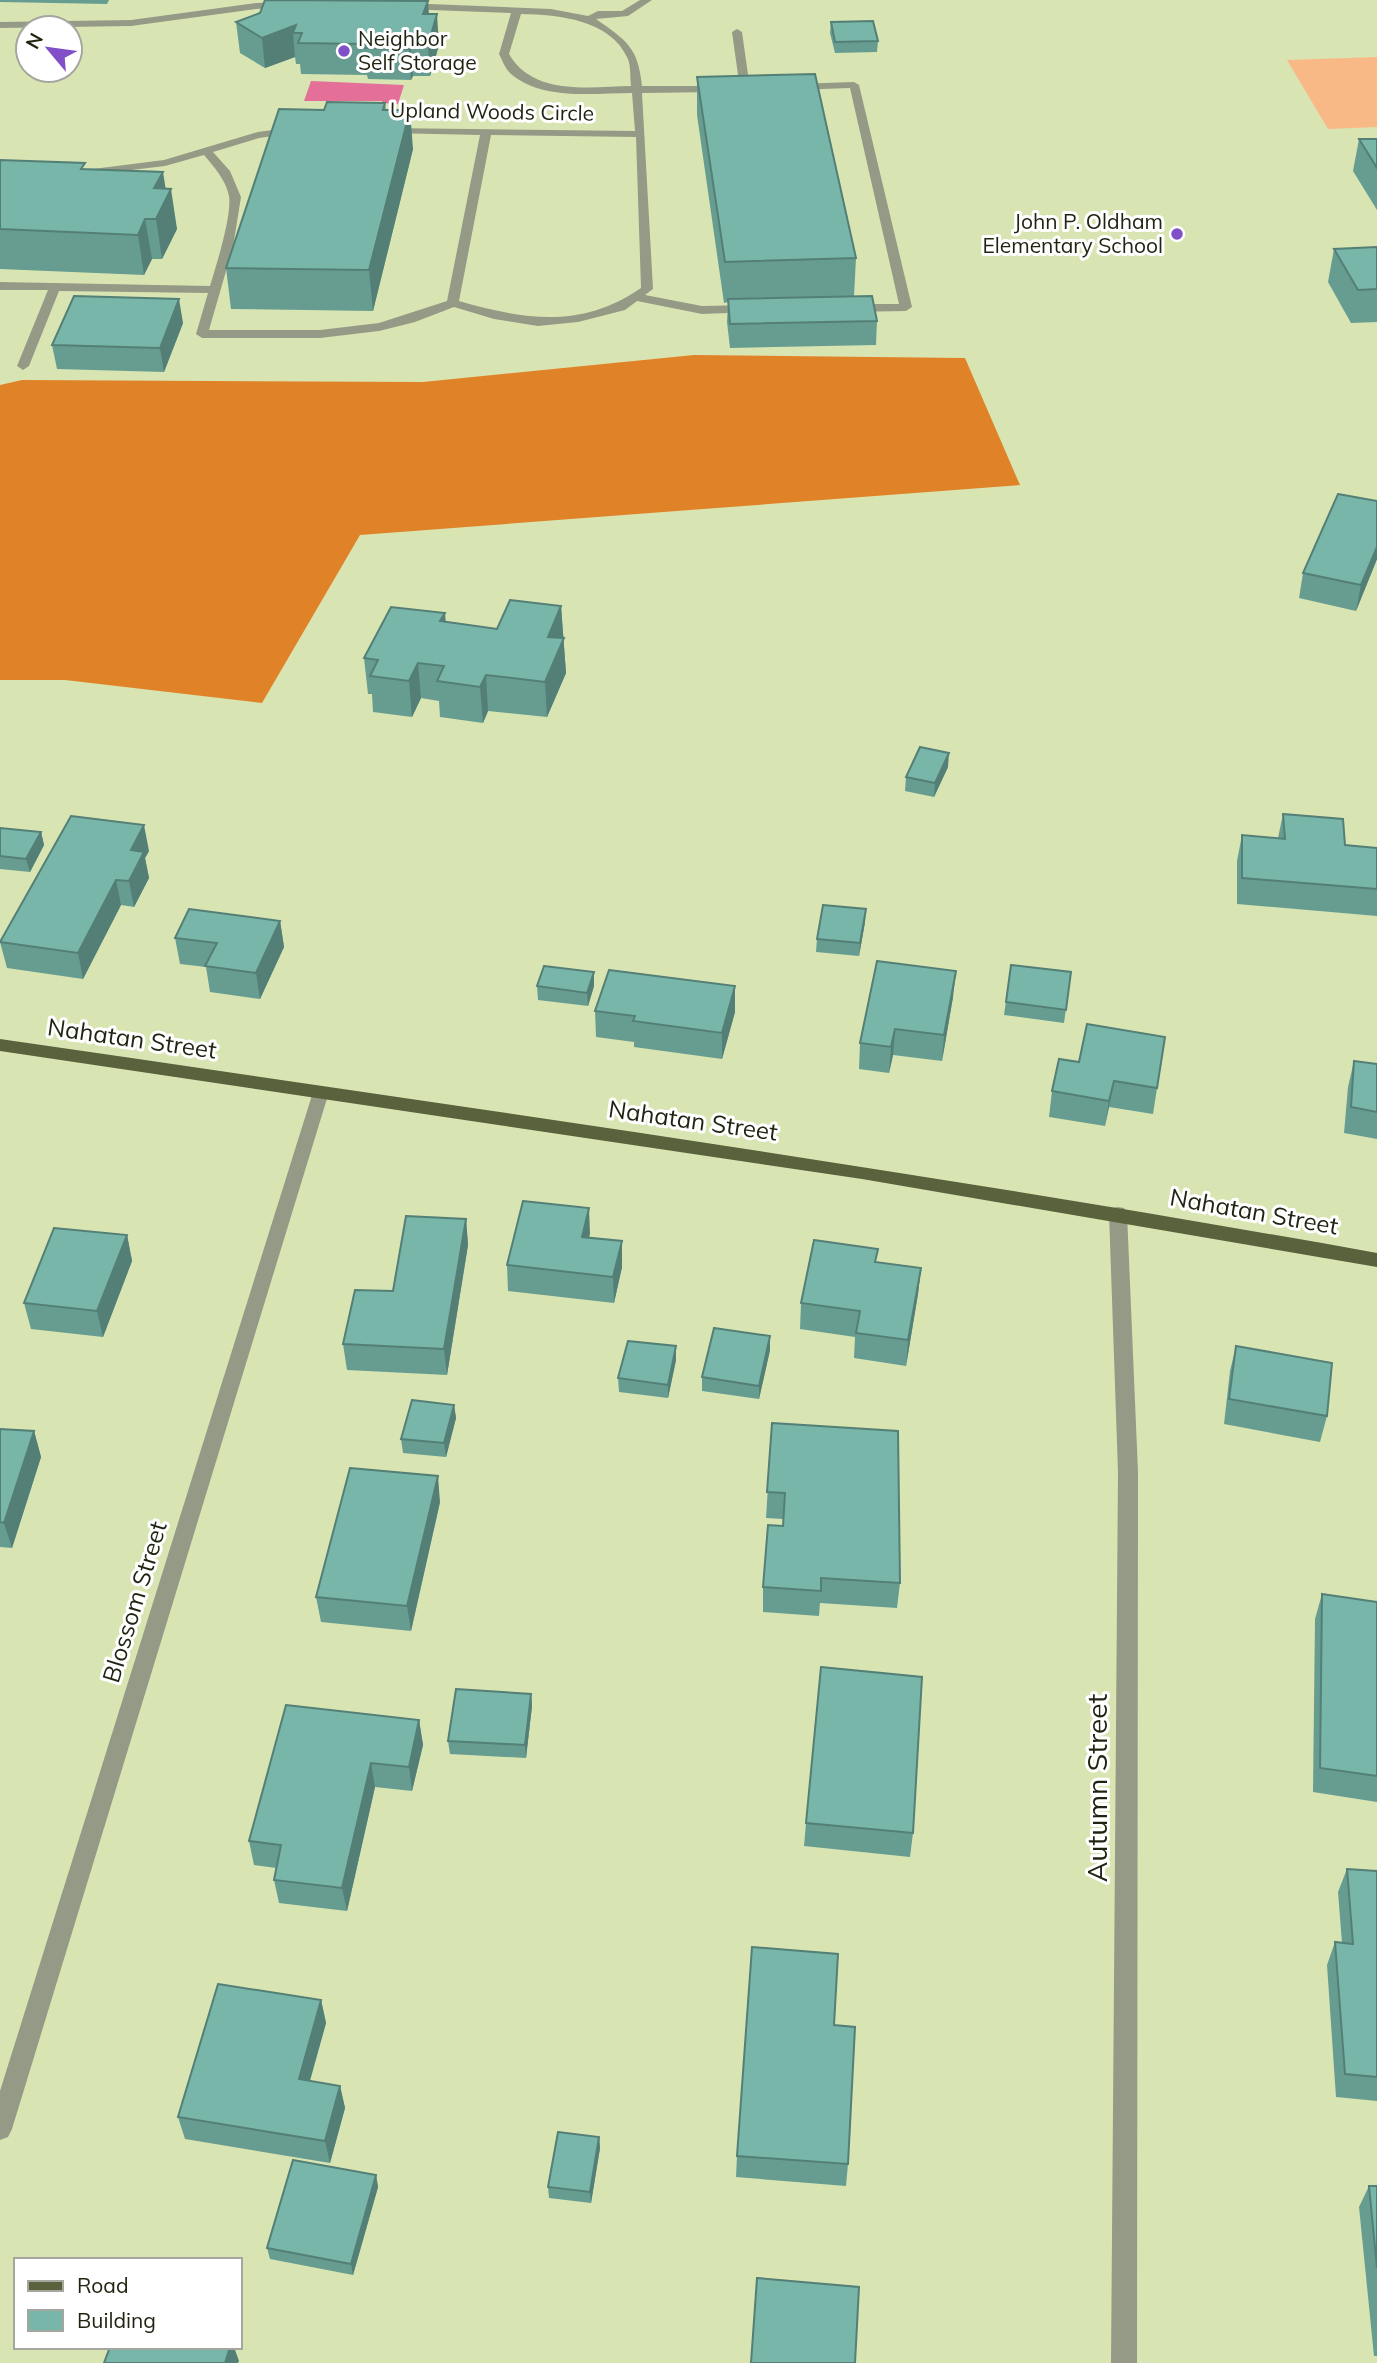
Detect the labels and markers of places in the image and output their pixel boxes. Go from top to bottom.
place label: Neighbor Self Storage [358,25,477,75]
marker: Neighbor Self Storage [336,43,352,59]
place label: John P. Oldham Elementary School [982,208,1163,258]
marker: John P. Oldham Elementary School [1169,226,1185,242]

